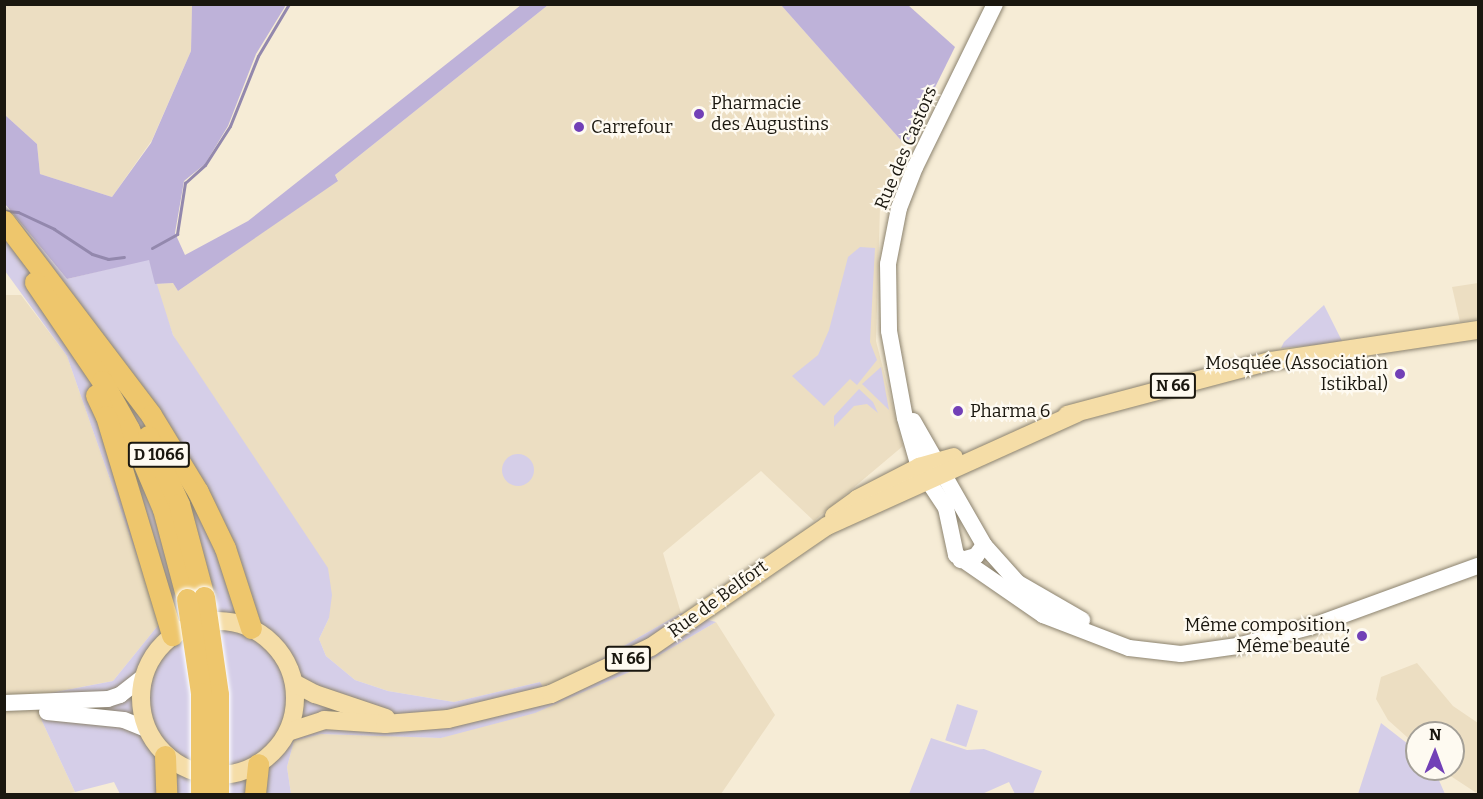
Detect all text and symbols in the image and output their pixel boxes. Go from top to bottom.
street label: Rue des Castors [870,83,942,213]
place label: Pharmacie des Augustins [711,93,829,136]
marker: Pharmacie des Augustins [692,107,706,121]
place label: Carrefour [591,116,673,138]
marker: Carrefour [572,120,586,134]
place label: Mosquée (Association Istikbal) [1205,353,1388,395]
marker: Mosquée (Association Istikbal) [1393,367,1407,381]
road number: N 66 [1149,373,1197,399]
place label: Pharma 6 [970,400,1050,422]
marker: Pharma 6 [951,404,965,418]
road number: D 1066 [128,442,190,468]
street label: Rue de Belfort [664,556,772,642]
place label: Même composition, Même beauté [1185,615,1350,658]
marker: Même composition, Même beauté [1355,629,1369,643]
road number: N 66 [604,646,652,672]
north arrow [1405,721,1465,781]
text: N [1429,725,1442,744]

